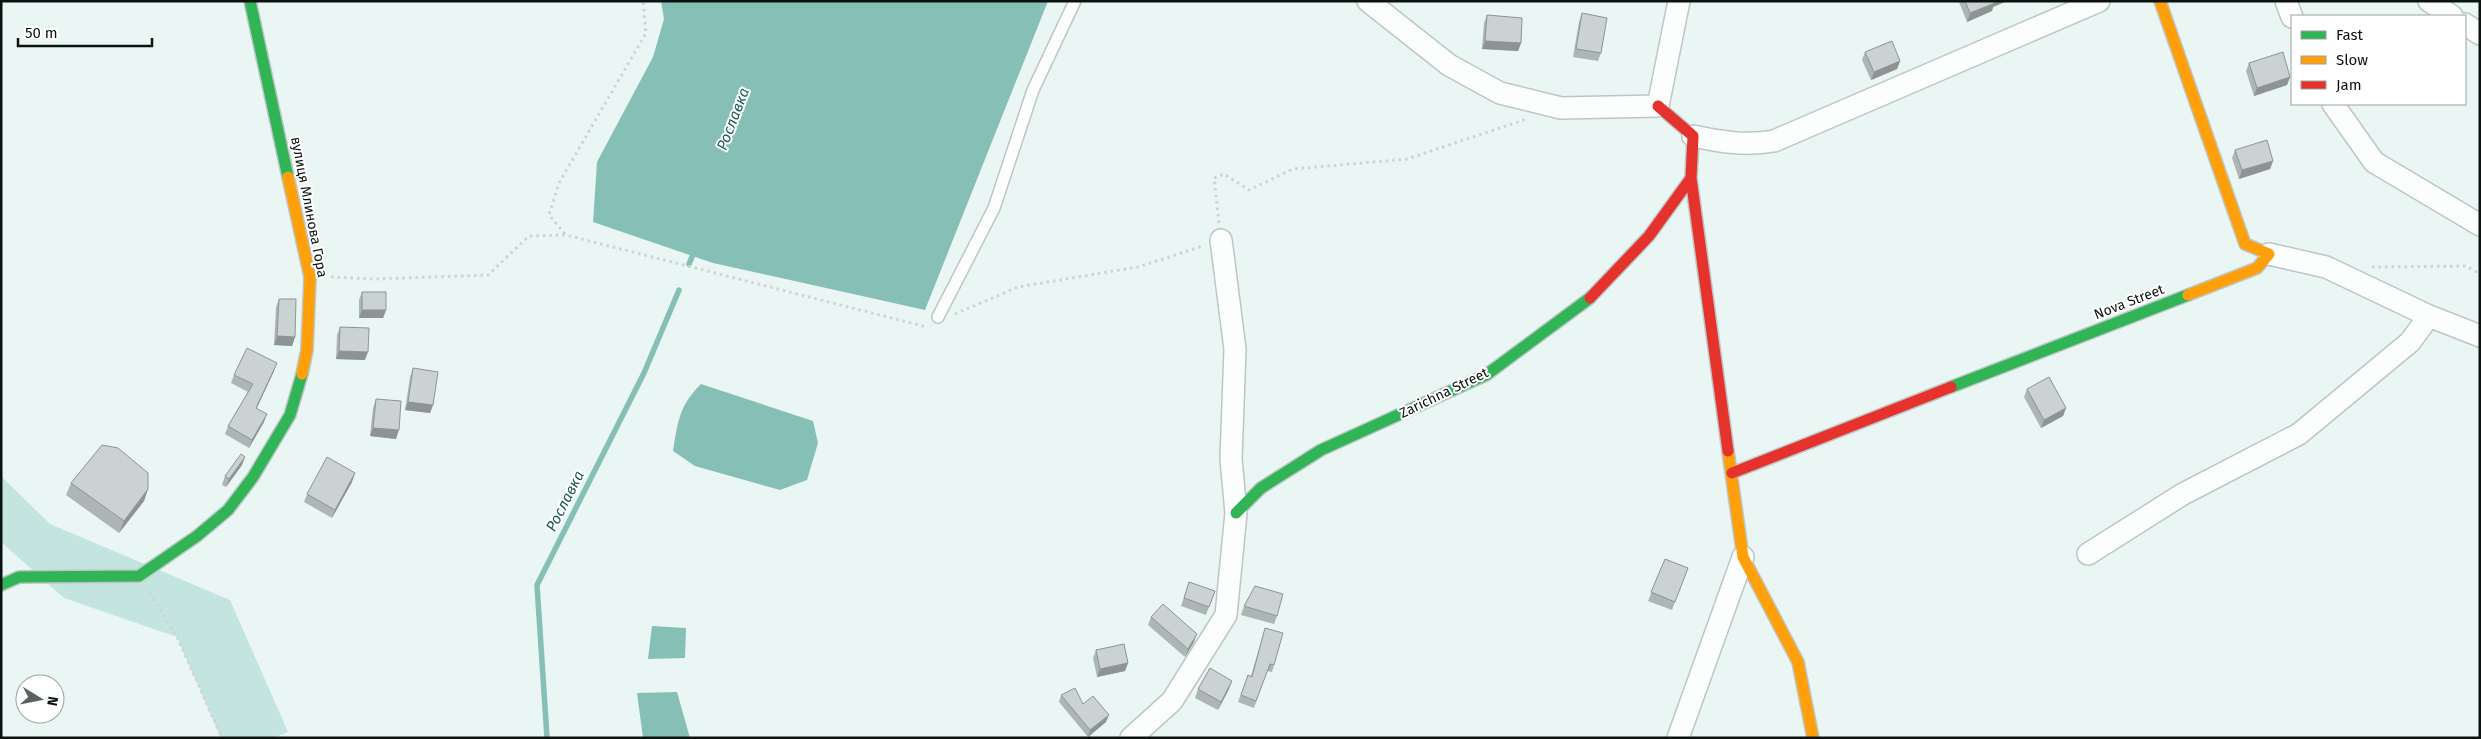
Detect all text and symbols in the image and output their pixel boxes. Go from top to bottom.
scale bar [18,15,151,47]
legend [2291,15,2466,105]
text: 50 m [25,24,58,42]
text: Fast [2336,26,2363,44]
text: Slow [2336,51,2368,69]
text: Jam [2336,76,2362,94]
water label: Рославка [713,85,753,153]
street label: вулиця Млинова Гора [287,135,331,279]
street label: Nova Street [2092,281,2167,323]
street label: Zarichna Street [1397,364,1492,422]
water label: Рославка [542,468,588,534]
north arrow [15,674,65,724]
text: N [43,695,61,707]

